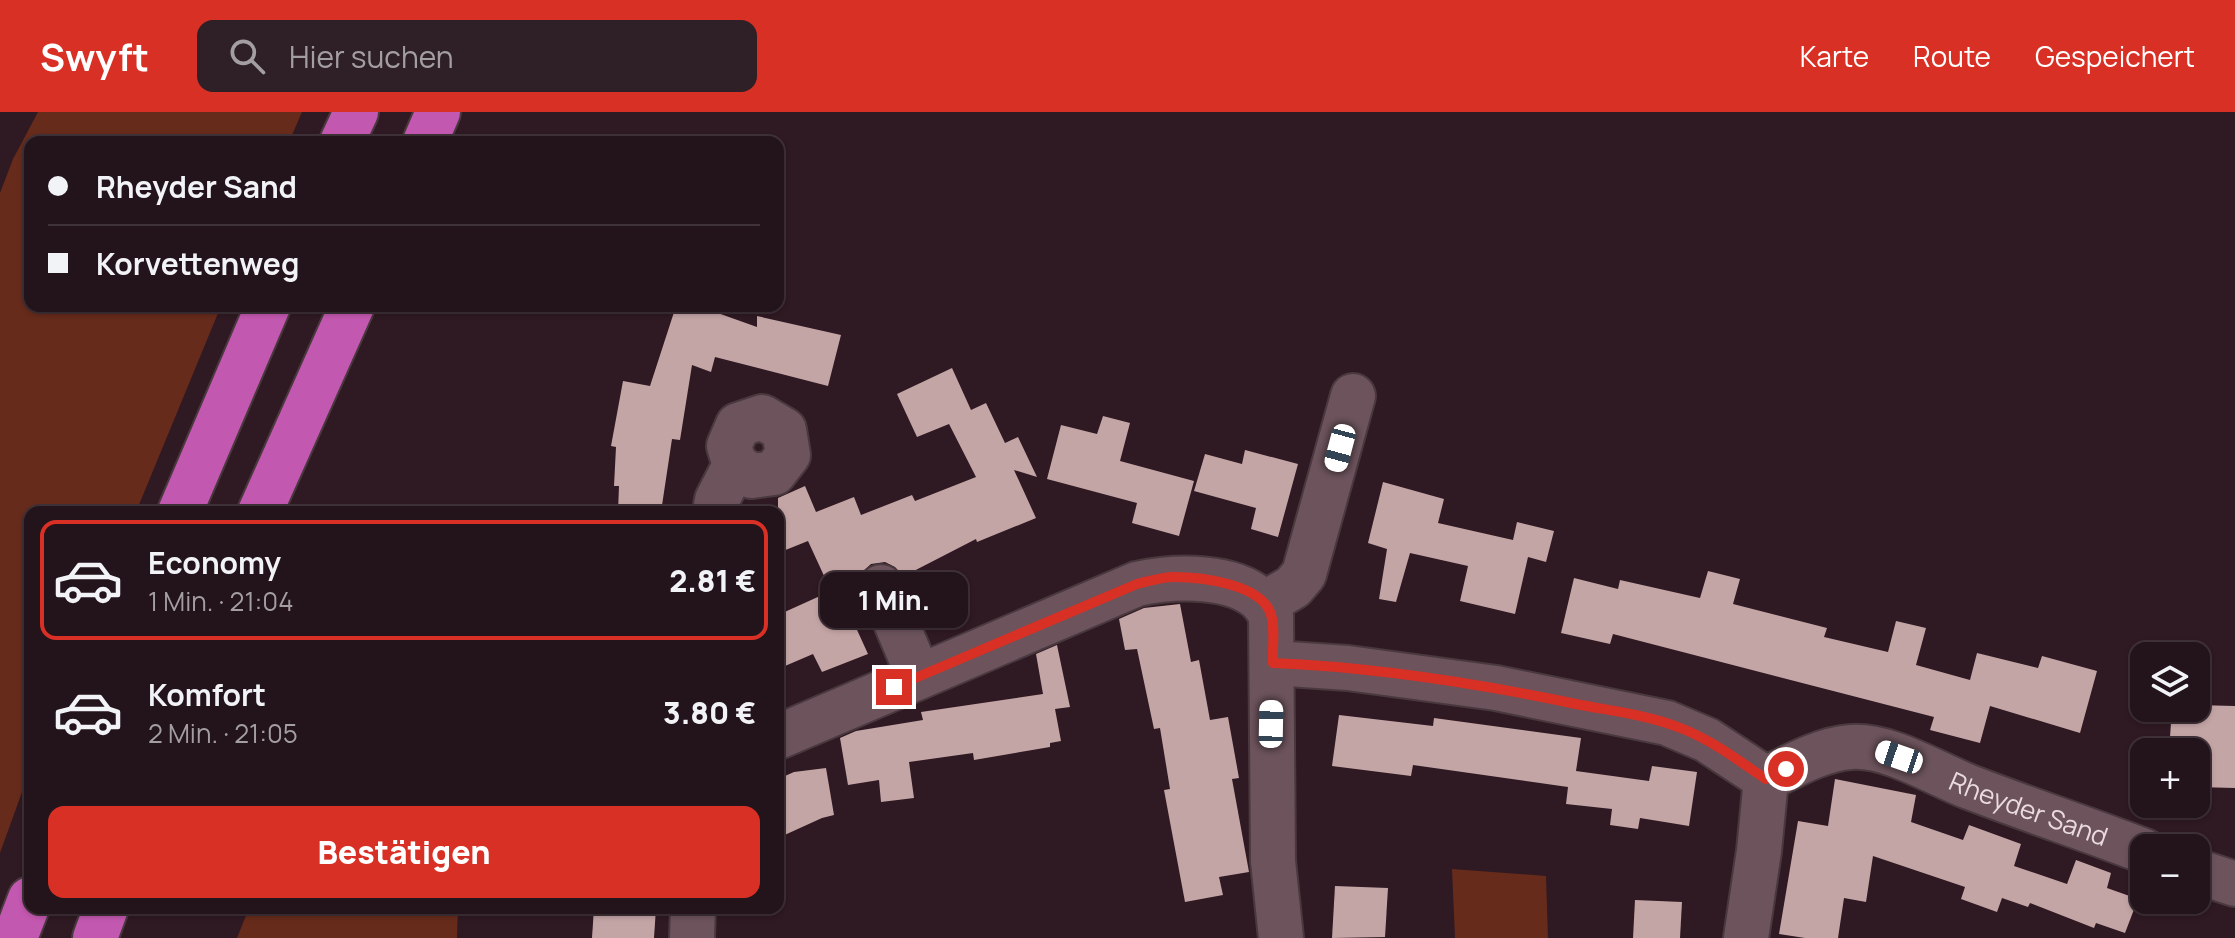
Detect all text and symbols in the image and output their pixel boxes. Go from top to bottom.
search box [197,20,757,92]
text: Swyft [40,30,149,82]
icon: search [225,34,269,78]
text: Hier suchen [289,36,454,77]
text: Karte [1800,37,1869,75]
text: Route [1913,37,1991,75]
text: Gespeichert [2035,37,2195,75]
text: Rheyder Sand [96,166,297,207]
text: Korvettenweg [96,243,299,284]
car [1322,422,1358,474]
text: Economy [148,542,281,583]
icon: car [52,544,124,616]
text: 2.81 € [669,560,756,601]
callout: 1 Min. [820,571,968,627]
text: 1 Min. [858,582,930,618]
text: 1 Min. · 21:04 [148,583,294,619]
map controls [2130,642,2210,914]
button: layers [2130,642,2210,722]
route end [876,669,912,705]
text: Komfort [148,674,266,715]
icon: car [52,676,124,748]
text: 3.80 € [663,692,756,733]
car [1259,700,1283,748]
text: 2 Min. · 21:05 [148,715,298,751]
car [1872,738,1926,776]
button: + [2130,738,2210,818]
route start [1768,751,1804,787]
street label: Rheyder Sand [1944,763,2113,854]
button: Bestätigen [48,806,760,898]
button: − [2130,834,2210,914]

